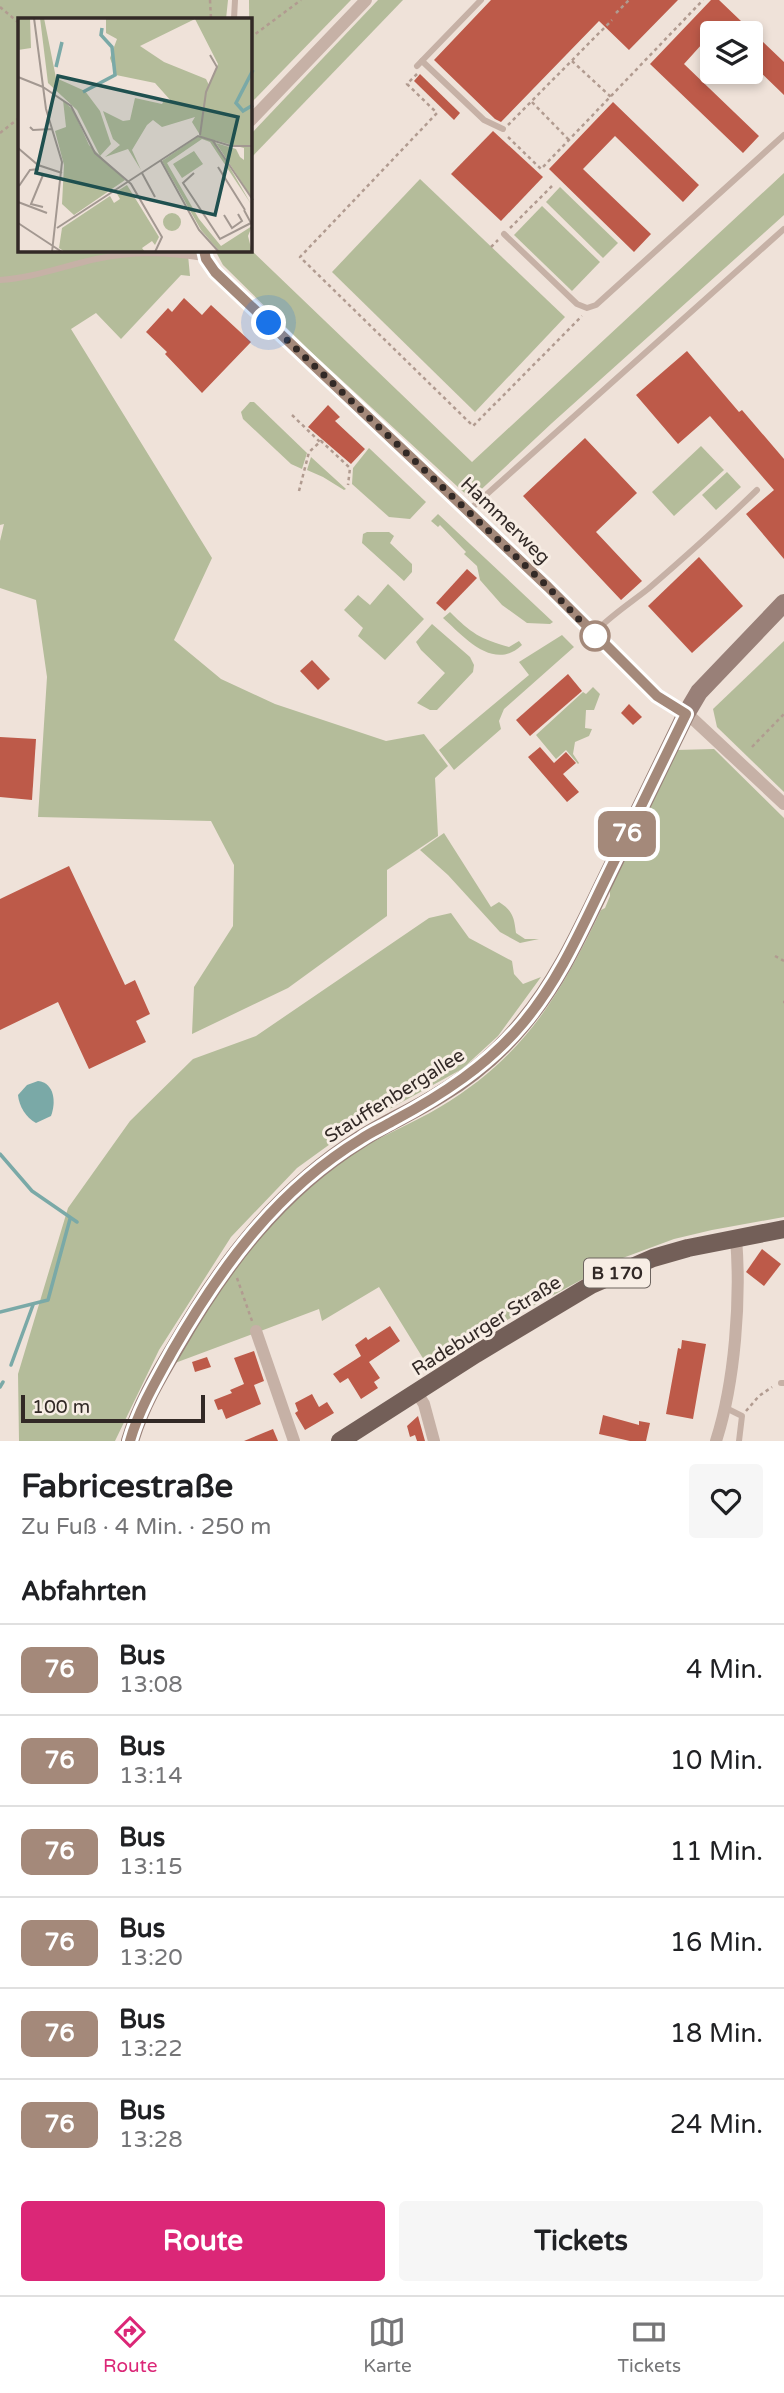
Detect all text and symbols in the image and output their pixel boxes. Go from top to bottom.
inset map [18,18,252,252]
map controls [700,21,763,84]
button: layers [700,21,763,84]
your location [251,305,286,340]
street label: Hammerweg [456,473,555,569]
unlabelled marker [580,621,610,651]
line badge: 76 [596,811,658,857]
text: 76 [612,819,642,848]
street label: Stauffenbergallee [321,1044,468,1148]
road number: B 170 [584,1258,650,1288]
street label: Radeburger Straße [408,1271,565,1381]
scale bar [21,1392,205,1424]
text: 100 m [32,1396,90,1418]
button: heart [689,1464,763,1538]
text: Fabricestraße [21,1467,233,1506]
text: Zu Fuß · 4 Min. · 250 m [21,1513,271,1541]
text: Abfahrten [21,1576,147,1607]
text: Bus [119,1640,165,1671]
text: 4 Min. [686,1654,763,1685]
text: 76 [44,1655,75,1684]
text: 13:08 [119,1671,183,1699]
text: Bus [119,1731,165,1762]
text: 10 Min. [670,1745,763,1776]
text: 76 [44,1746,75,1775]
text: 13:14 [119,1762,183,1790]
text: Bus [119,1822,165,1853]
text: 11 Min. [670,1836,763,1867]
text: 76 [44,1837,75,1866]
text: 13:15 [119,1853,183,1881]
text: Bus [119,1913,165,1944]
text: 16 Min. [670,1927,763,1958]
text: 76 [44,1928,75,1957]
text: 13:20 [119,1944,183,1972]
text: Bus [119,2004,165,2035]
text: 18 Min. [670,2018,763,2049]
text: 76 [44,2019,75,2048]
text: 13:22 [119,2035,183,2063]
text: Bus [119,2095,165,2126]
text: 24 Min. [670,2109,763,2140]
text: 76 [44,2110,75,2139]
text: 13:28 [119,2126,183,2154]
button: Route [21,2201,385,2281]
button: Tickets [399,2201,763,2281]
tab: Route [103,2313,157,2377]
tab: Karte [363,2313,412,2377]
tab: Tickets [618,2313,681,2377]

